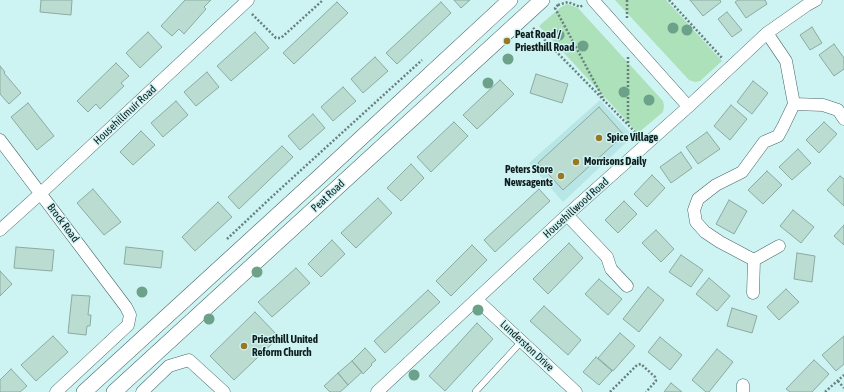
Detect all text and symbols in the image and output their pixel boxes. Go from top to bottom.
place label: Peat Road / Priesthill Road [515,28,574,54]
marker: Peat Road / Priesthill Road [502,36,512,46]
street label: Househillmuir Road [91,83,159,147]
place label: Spice Village [607,131,658,145]
marker: Spice Village [594,133,604,143]
place label: Morrisons Daily [584,155,646,169]
marker: Morrisons Daily [571,157,581,167]
place label: Peters Store Newsagents [504,163,553,189]
marker: Peters Store Newsagents [556,171,566,181]
street label: Househillwood Road [540,175,612,241]
street label: Peat Road [308,177,348,215]
street label: Brock Road [44,201,82,245]
street label: Lunderston Drive [497,318,557,374]
place label: Priesthill United Reform Church [252,333,318,359]
marker: Priesthill United Reform Church [239,341,249,351]

